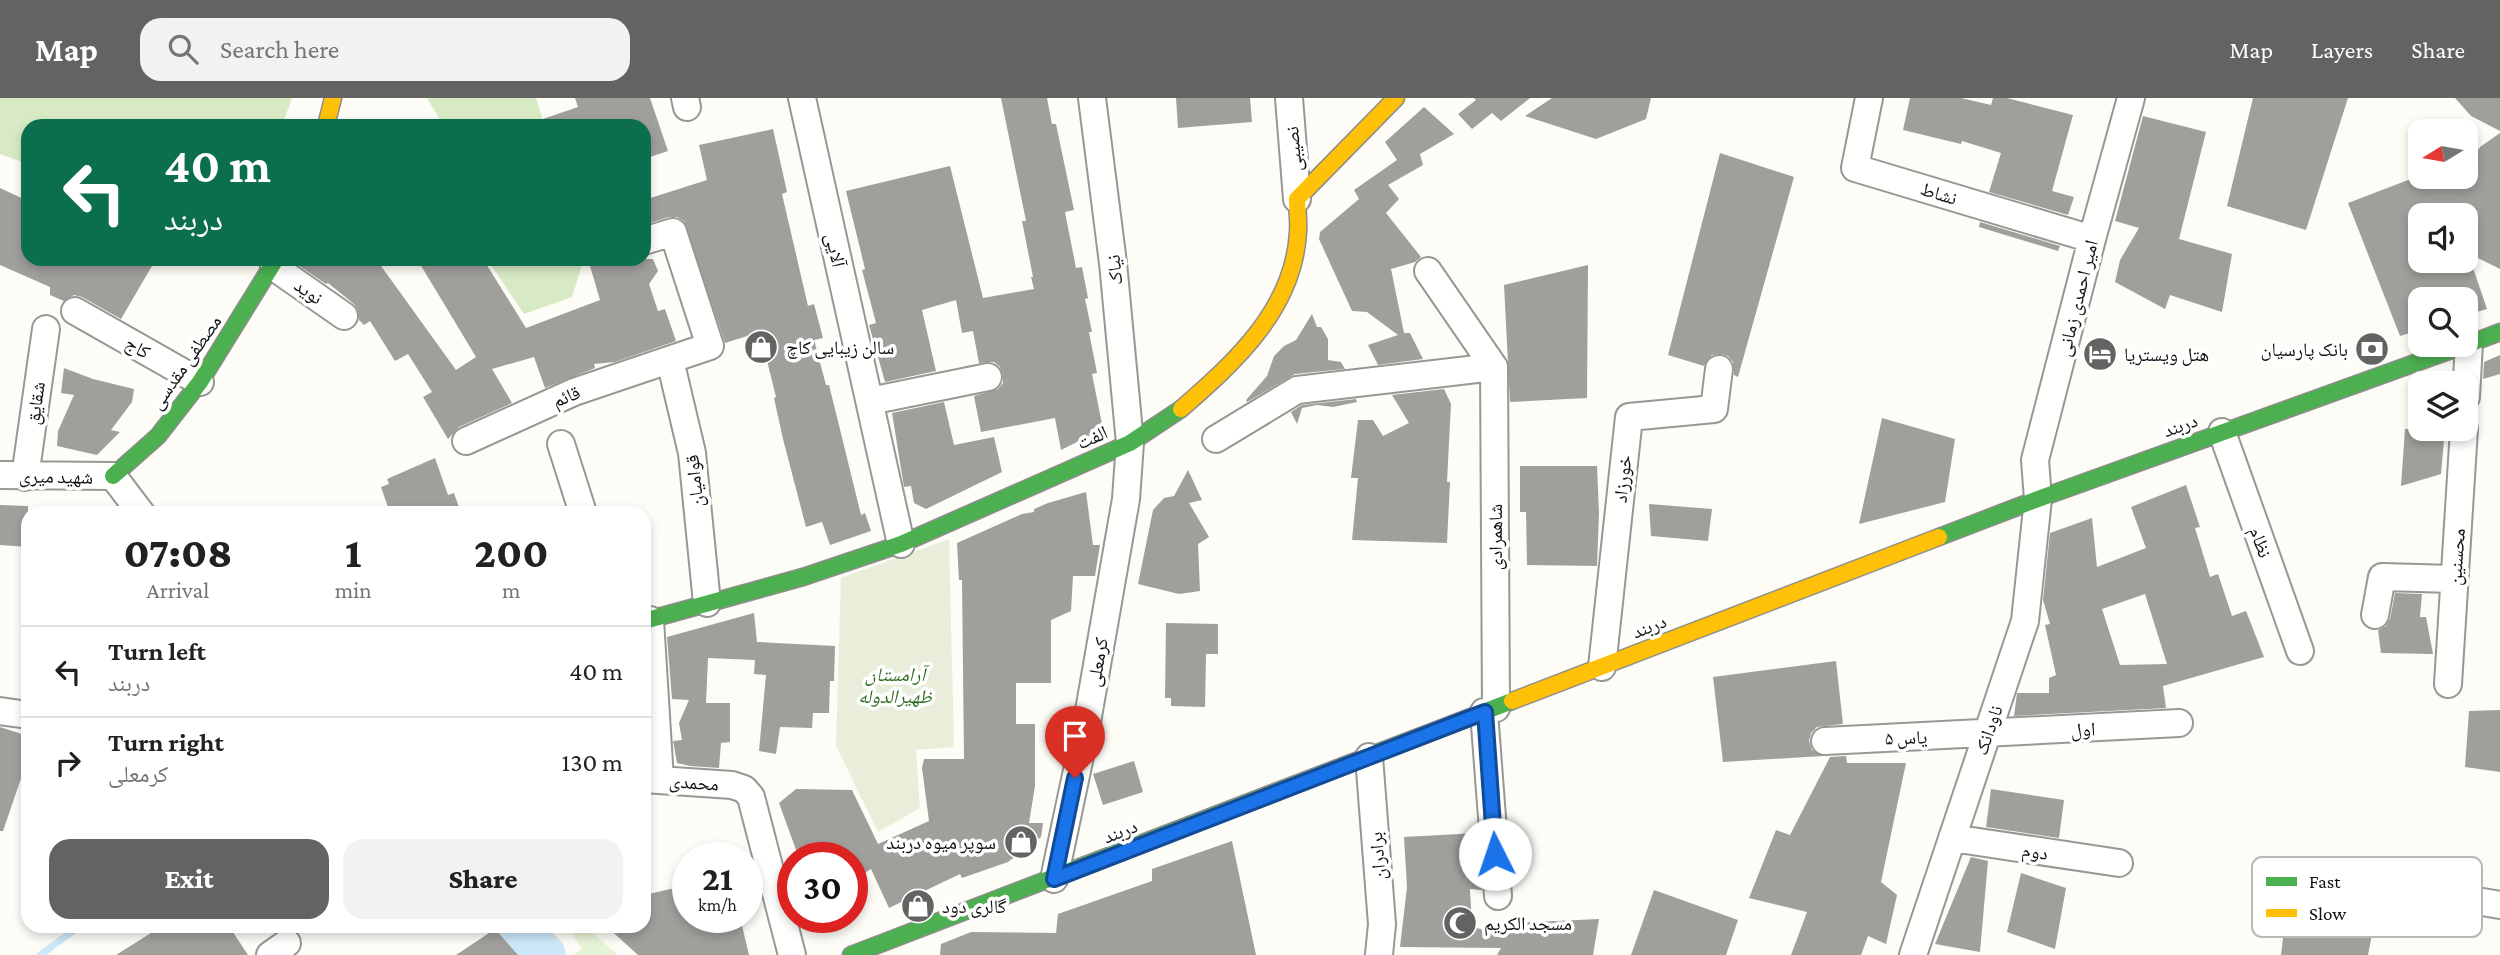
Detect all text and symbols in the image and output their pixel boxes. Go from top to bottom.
search box [140,18,630,81]
icon: search [164,30,202,68]
text: Map [35,31,98,68]
text: Search here [220,35,339,64]
text: Map [2229,36,2273,63]
text: Layers [2311,36,2373,63]
text: Share [2411,36,2465,63]
north arrow [2408,119,2478,189]
map controls [2408,119,2478,441]
street label: نصیبی [1281,125,1307,173]
text: 40 m [164,138,271,193]
icon: left [49,147,140,238]
street label: نشاط [1918,178,1960,209]
text: دربند [164,201,223,237]
button: sound [2408,203,2478,273]
street label: آلایی [821,231,850,270]
street label: امیر احمدی زمانی [2053,238,2103,359]
street label: نیاک [1102,254,1127,286]
street label: نوید [290,274,327,309]
button: search [2408,287,2478,357]
street label: مصطفی مقدسی [145,311,226,414]
shop icon: سالن زیبایی کاچ [742,328,780,366]
bank icon: بانک پارسیان [2353,330,2391,368]
street label: کاج [121,332,154,364]
hotel icon: هتل ویستریا [2081,335,2119,373]
place label: سالن زیبایی کاچ [786,337,894,359]
place label: بانک پارسیان [2260,339,2348,361]
place label: هتل ویستریا [2124,344,2209,366]
button: layers [2408,371,2478,441]
street label: شقایق [22,380,50,426]
street label: قائم [549,381,584,413]
street label: دربند [2160,410,2201,442]
street label: الفت [1074,421,1111,453]
street label: قوامیان [681,453,709,508]
street label: خورزاد [1610,454,1636,504]
street label: شهید میری [19,465,93,489]
street label: شاهمرادی [1485,504,1507,570]
street label: نظام [2242,524,2276,561]
street label: محسنین [2444,528,2470,586]
text: 07:08 [123,529,232,576]
text: 1 [345,529,361,576]
text: 200 [474,529,549,576]
text: Arrival [147,577,209,603]
text: min [335,577,372,603]
text: m [502,577,521,603]
street label: دربند [1629,610,1670,643]
street label: کرمعلی [1083,636,1113,689]
text: Turn left [108,637,206,666]
icon: left [49,653,87,691]
text: 40 m [569,657,623,686]
park label: آرامستان ظهیرالدوله [858,664,933,707]
text: دربند [108,670,150,696]
street label: ناودانک [1970,703,2008,758]
pin [1045,706,1105,778]
icon: arrive [1056,717,1094,755]
street label: اول [2070,718,2096,742]
street label: یاس ۵ [1884,726,1928,750]
text: Turn right [108,728,224,757]
icon: right [49,744,87,782]
text: 130 m [562,748,623,777]
text: کرمعلی [108,761,168,787]
street label: محمدی [668,770,720,796]
street label: دربند [1100,815,1141,848]
position arrow [1458,817,1532,891]
shop icon: سوپر میوه دربند [1002,823,1040,861]
street label: برادران [1365,831,1391,881]
place label: سوپر میوه دربند [886,832,996,854]
button: Exit [49,839,329,919]
button: Share [343,839,623,919]
street label: دوم [2020,839,2049,867]
speed limit sign: 30 [777,842,868,933]
legend [2252,857,2482,937]
text: 21 [702,859,733,898]
text: Fast [2309,871,2341,892]
shop icon: گالری دود [899,887,937,925]
text: km/h [698,895,737,915]
place label: گالری دود [942,896,1006,918]
text: Slow [2309,903,2346,924]
mosque icon: مسجد الکریم [1441,904,1479,942]
place label: مسجد الکریم [1484,913,1572,936]

